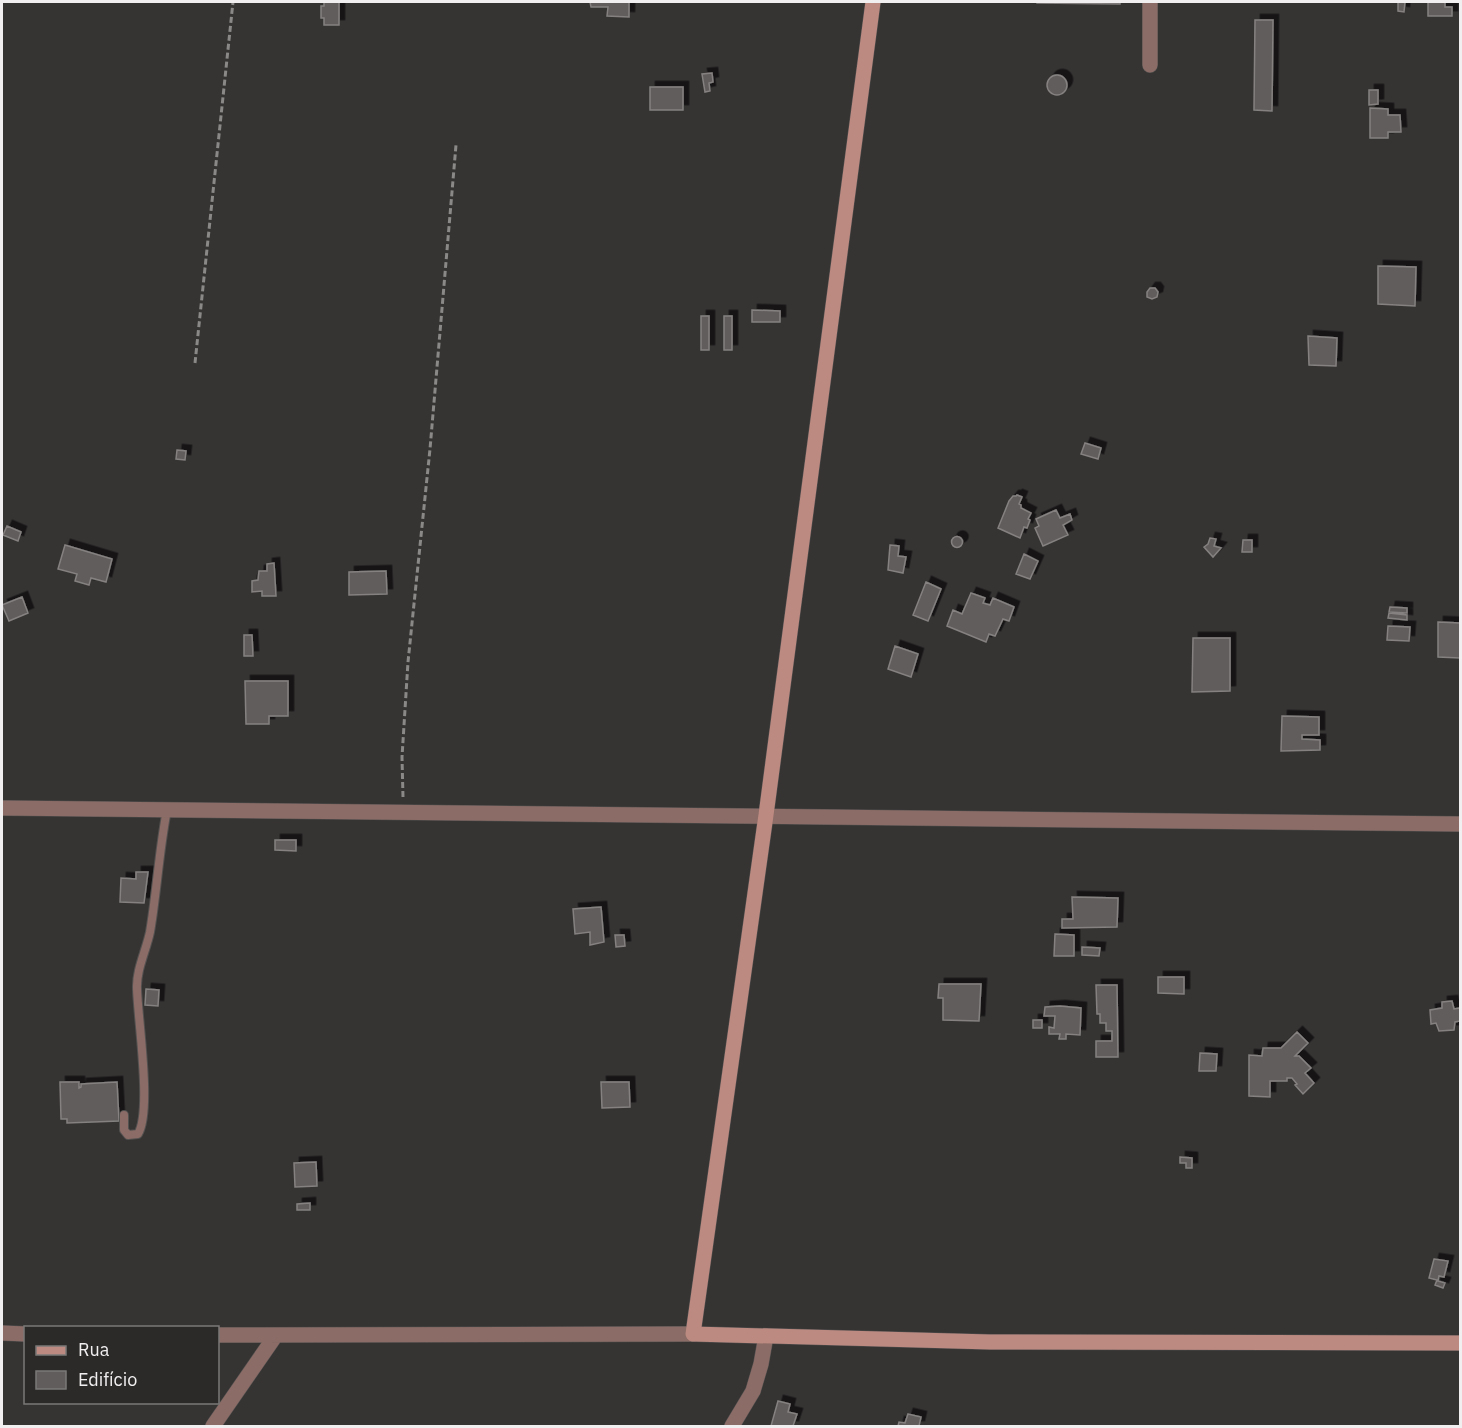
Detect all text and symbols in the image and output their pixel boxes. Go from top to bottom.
legend [24,1326,219,1404]
text: Rua [78,1338,110,1361]
text: Edifício [78,1368,137,1391]

